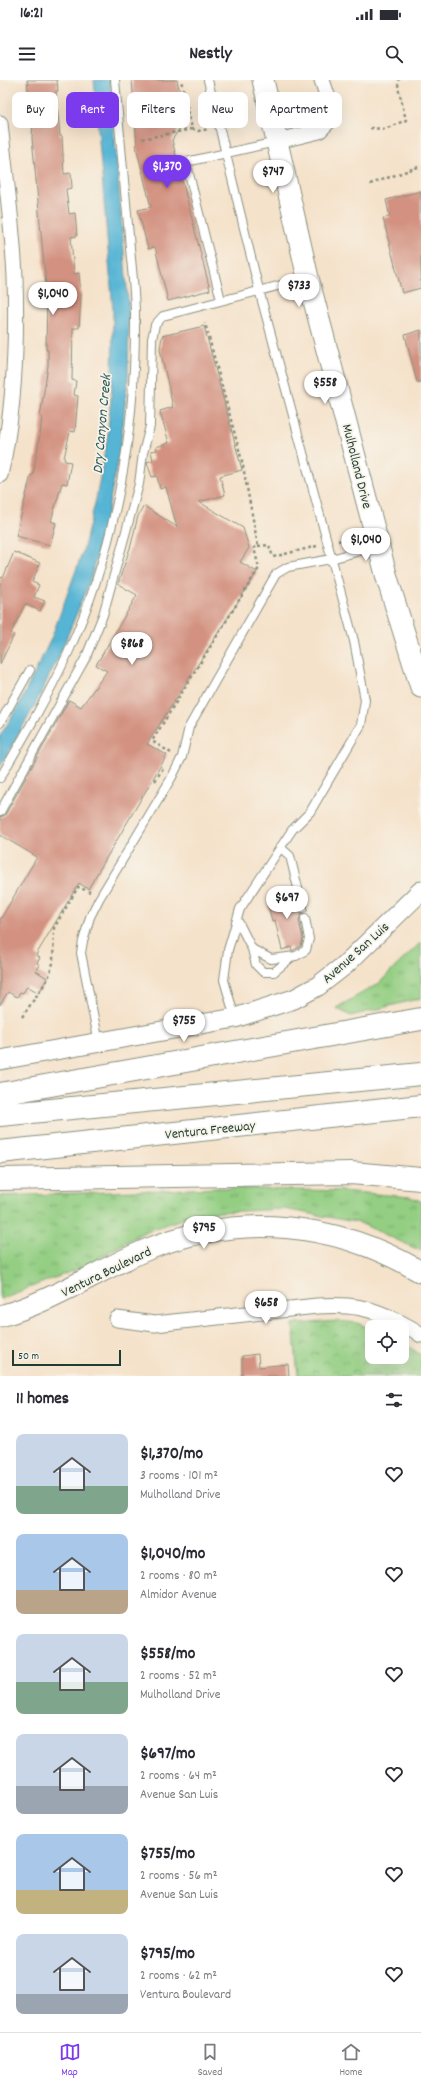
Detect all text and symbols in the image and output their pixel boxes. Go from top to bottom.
text: 16:21 [20,3,43,25]
text: Nestly [189,42,232,67]
icon: menu [16,43,38,65]
icon: search [383,43,405,65]
chip: Buy [12,92,58,128]
chip: Rent [66,92,119,128]
chip: Filters [127,92,190,128]
chip: New [198,92,248,128]
chip: Apartment [256,92,342,128]
pin: $1,370 [134,155,200,189]
text: $1,370 [152,158,182,177]
pin: $747 [249,160,297,194]
text: $747 [262,163,284,182]
pin: $733 [275,274,323,308]
text: $733 [287,277,311,296]
pin: $1,040 [20,282,86,316]
text: $1,040 [37,285,69,304]
pin: $558 [301,371,349,405]
water label: Dry Canyon Creek [88,372,118,475]
text: $558 [313,374,337,393]
street label: Mulholland Drive [336,422,376,511]
pin: $1,040 [333,528,399,562]
text: $1,040 [350,531,382,550]
pin: $868 [108,632,156,666]
text: $868 [120,635,144,654]
pin: $697 [263,886,311,920]
text: $697 [275,889,299,908]
street label: Avenue San Luis [318,918,394,989]
pin: $755 [160,1009,208,1043]
text: $755 [172,1012,196,1031]
street label: Ventura Freeway [164,1116,257,1146]
pin: $795 [180,1216,228,1250]
text: $795 [192,1219,216,1238]
street label: Ventura Boulevard [58,1242,155,1303]
pin: $658 [242,1291,290,1325]
text: $658 [254,1294,278,1313]
map controls [365,1320,409,1364]
button: locate [365,1320,409,1364]
scale bar [12,1348,121,1367]
text: 50 m [18,1349,39,1365]
text: 11 homes [16,1388,69,1412]
icon: filters [383,1389,405,1411]
text: $1,370/mo [140,1443,203,1467]
icon: home [48,1450,96,1498]
icon: heart [383,1463,405,1485]
text: 3 rooms · 101 m² [140,1467,218,1486]
text: Mulholland Drive [140,1486,220,1505]
text: $1,040/mo [140,1543,205,1567]
icon: home [48,1550,96,1598]
icon: heart [383,1563,405,1585]
text: 2 rooms · 80 m² [140,1567,217,1586]
text: Almidor Avenue [140,1586,217,1605]
text: $558/mo [140,1643,195,1667]
icon: home [48,1650,96,1698]
icon: heart [383,1663,405,1685]
text: 2 rooms · 52 m² [140,1667,217,1686]
text: Mulholland Drive [140,1686,220,1705]
text: $697/mo [140,1743,195,1767]
icon: home [48,1750,96,1798]
icon: heart [383,1763,405,1785]
text: 2 rooms · 64 m² [140,1767,217,1786]
text: Avenue San Luis [140,1786,218,1805]
text: $755/mo [140,1843,195,1867]
icon: home [48,1850,96,1898]
icon: heart [383,1863,405,1885]
text: 2 rooms · 56 m² [140,1867,217,1886]
text: Avenue San Luis [140,1886,218,1905]
text: $795/mo [140,1943,195,1967]
icon: home [48,1950,96,1998]
icon: heart [383,1963,405,1985]
text: 2 rooms · 62 m² [140,1967,217,1986]
text: Ventura Boulevard [140,1986,231,2005]
tab: Map [59,2041,81,2081]
tab: Saved [198,2041,222,2081]
tab: Home [339,2041,362,2081]

